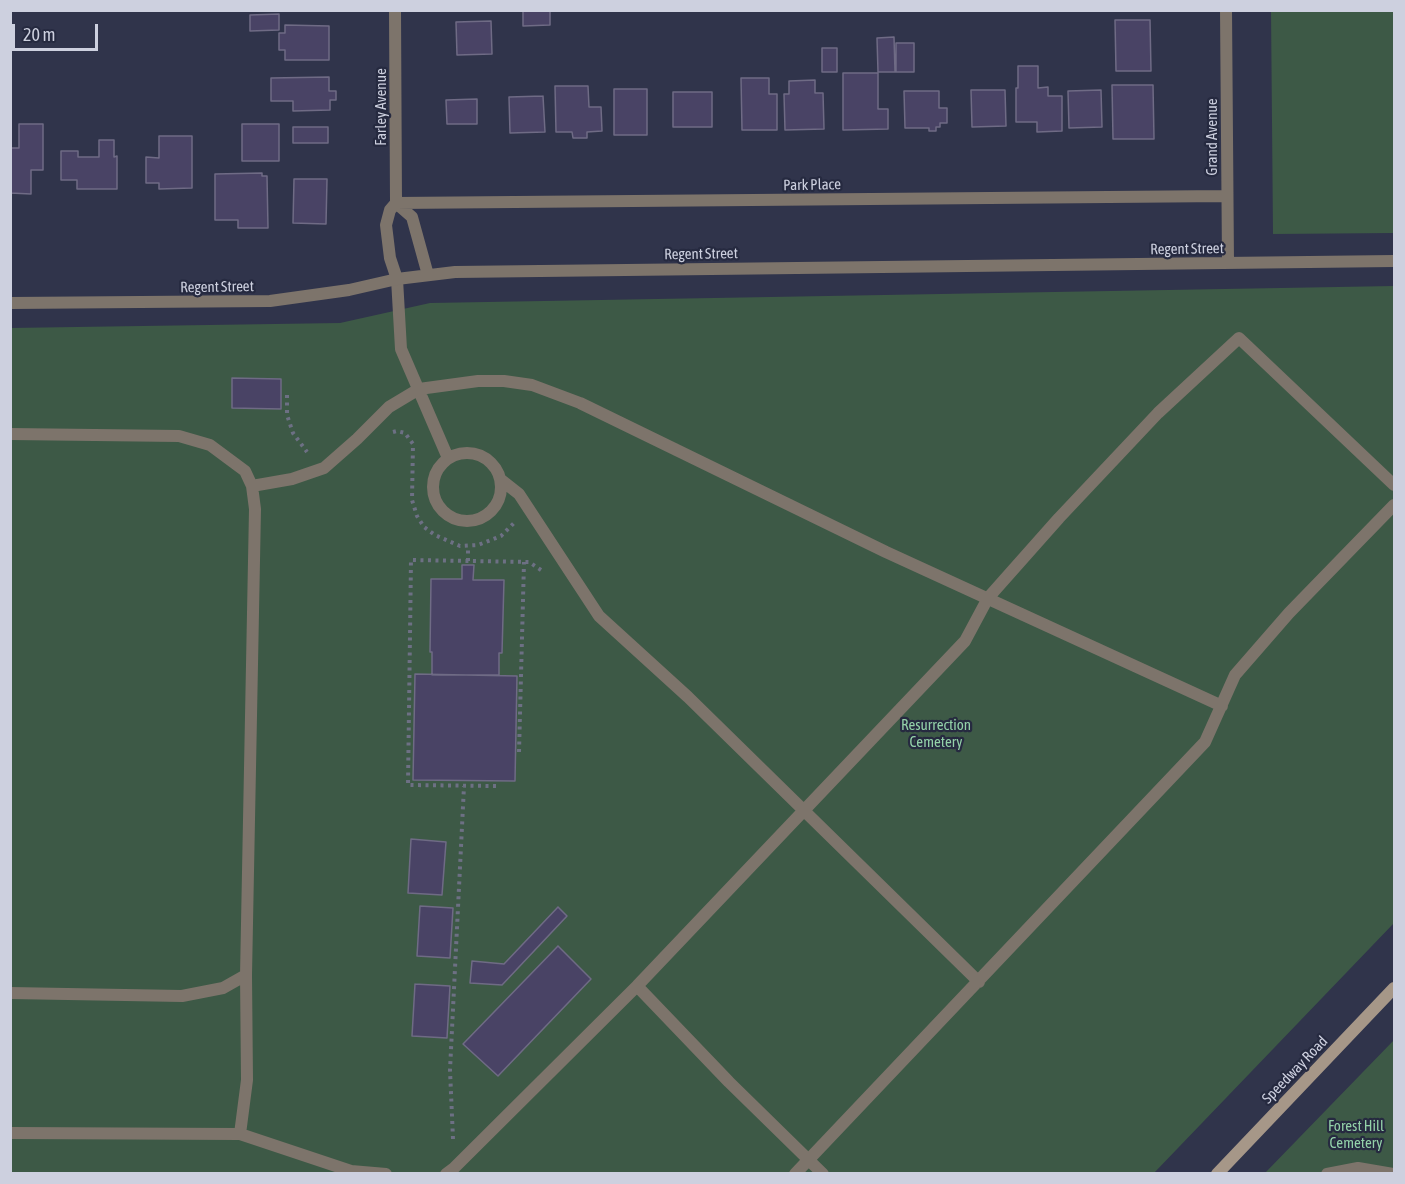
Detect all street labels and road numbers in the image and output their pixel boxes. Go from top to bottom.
street label: Farley Avenue [372,68,390,146]
street label: Grand Avenue [1203,98,1221,176]
street label: Park Place [783,175,841,195]
street label: Regent Street [1150,239,1224,259]
street label: Regent Street [664,244,738,264]
street label: Regent Street [180,277,254,297]
street label: Speedway Road [1258,1033,1332,1107]

